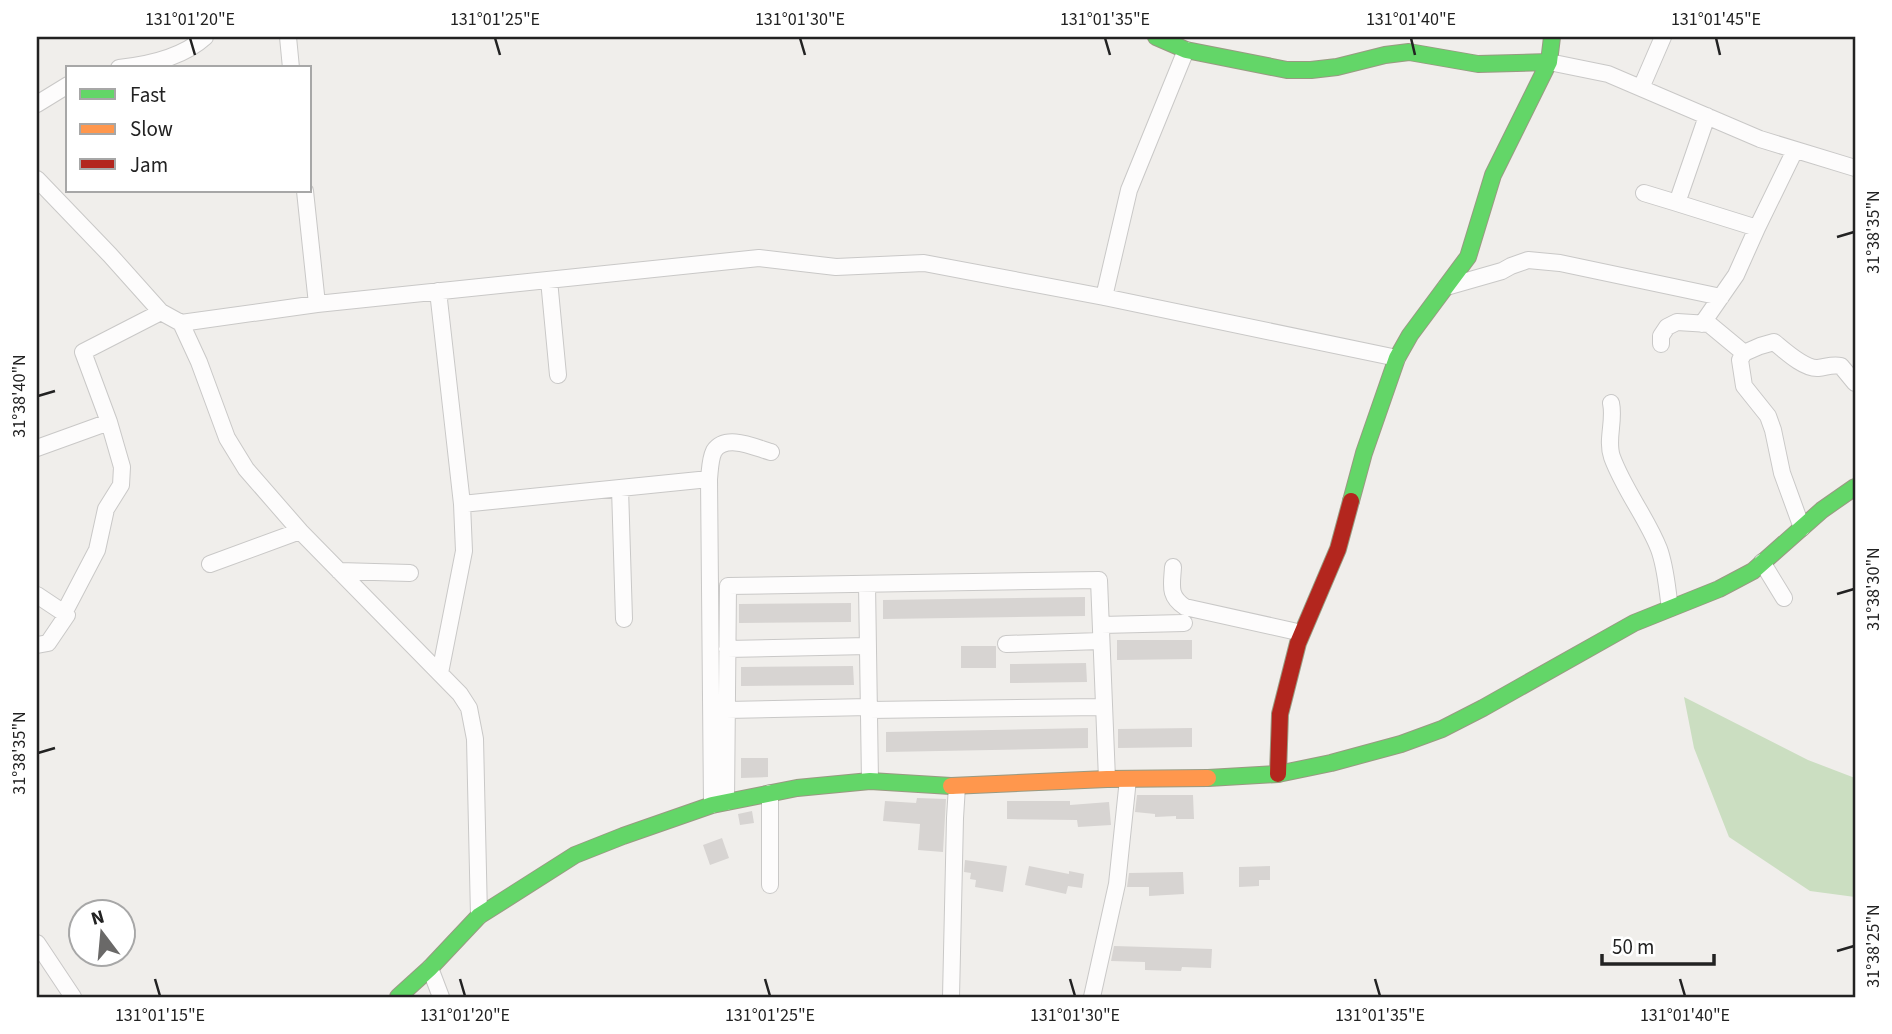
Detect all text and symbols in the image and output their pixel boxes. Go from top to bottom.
text: 131°01'20"E [145,7,235,32]
text: 131°01'25"E [450,7,540,32]
text: 131°01'30"E [755,7,845,32]
text: 131°01'35"E [1060,7,1150,32]
text: 131°01'40"E [1366,7,1456,32]
text: 131°01'45"E [1671,7,1761,32]
legend [66,66,312,192]
text: Fast [130,80,166,110]
text: Slow [130,114,173,144]
text: Jam [130,150,168,180]
text: 31°38'35"N [1861,190,1886,274]
text: 31°38'40"N [7,354,32,438]
text: 31°38'30"N [1861,547,1886,631]
text: 31°38'35"N [7,711,32,795]
north arrow [66,898,136,968]
text: N [88,903,108,933]
text: 31°38'25"N [1861,904,1886,988]
scale bar [1602,922,1714,966]
text: 50 m [1612,932,1654,962]
text: 131°01'15"E [115,1003,205,1028]
text: 131°01'20"E [420,1003,510,1028]
text: 131°01'25"E [725,1003,815,1028]
text: 131°01'30"E [1030,1003,1120,1028]
text: 131°01'35"E [1335,1003,1425,1028]
text: 131°01'40"E [1640,1003,1730,1028]

